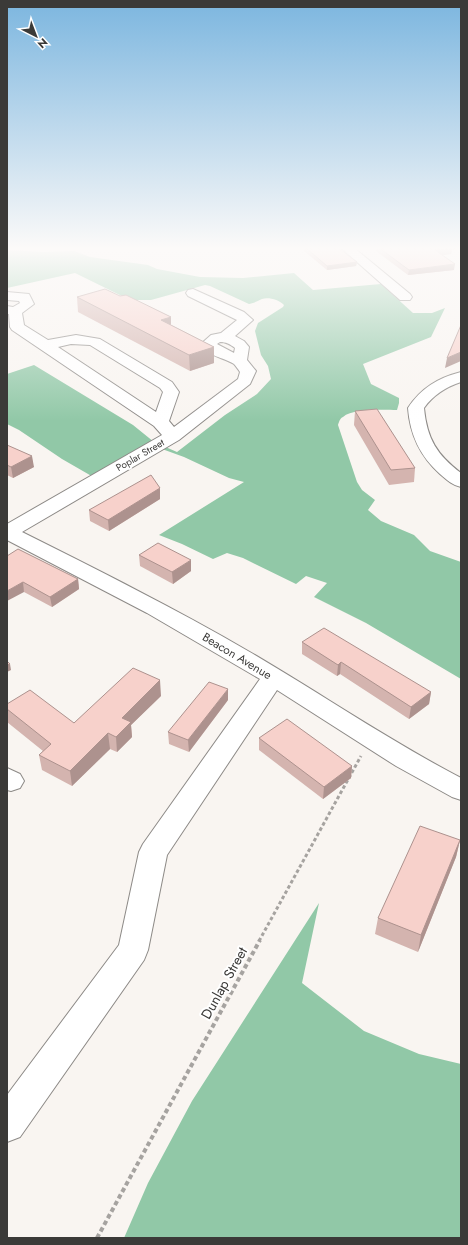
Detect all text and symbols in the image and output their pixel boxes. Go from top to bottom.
north arrow [16,16,56,56]
text: N [34,35,51,52]
street label: Poplar Street [113,435,168,475]
street label: Beacon Avenue [199,628,275,684]
street label: Dunlap Street [196,943,252,1023]

